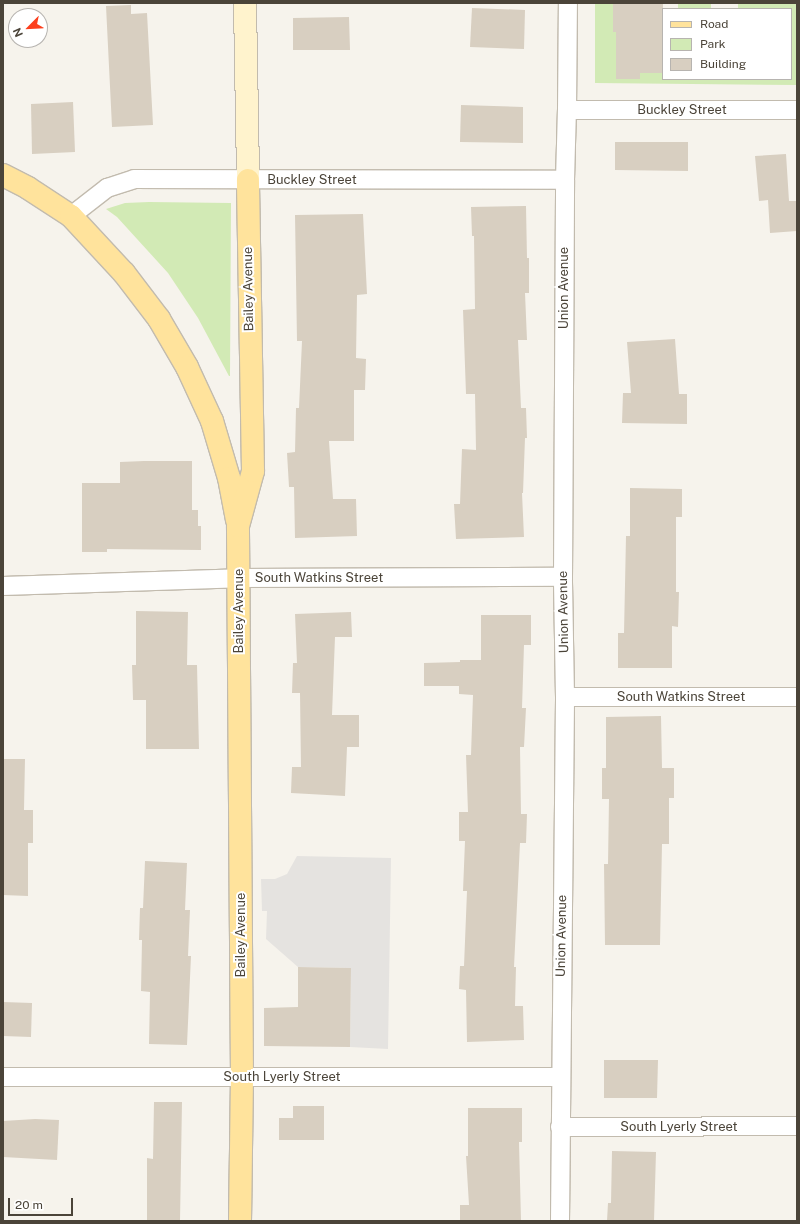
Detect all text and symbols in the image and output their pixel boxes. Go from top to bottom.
north arrow [8,8,48,48]
legend [662,8,792,80]
text: Road [700,17,728,31]
text: N [11,26,25,39]
text: Park [700,37,726,51]
text: Building [700,57,746,71]
street label: Buckley Street [637,102,727,118]
street label: Buckley Street [267,172,357,188]
street label: Bailey Avenue [240,246,258,332]
street label: Union Avenue [556,247,572,329]
street label: Bailey Avenue [231,569,247,653]
street label: South Watkins Street [255,570,383,586]
street label: Union Avenue [555,571,573,653]
street label: South Watkins Street [617,689,745,705]
street label: Bailey Avenue [233,893,249,977]
street label: Union Avenue [553,895,571,977]
street label: South Lyerly Street [223,1069,341,1085]
street label: South Lyerly Street [620,1119,738,1135]
scale bar [10,1190,75,1216]
text: 20 m [15,1198,43,1212]

